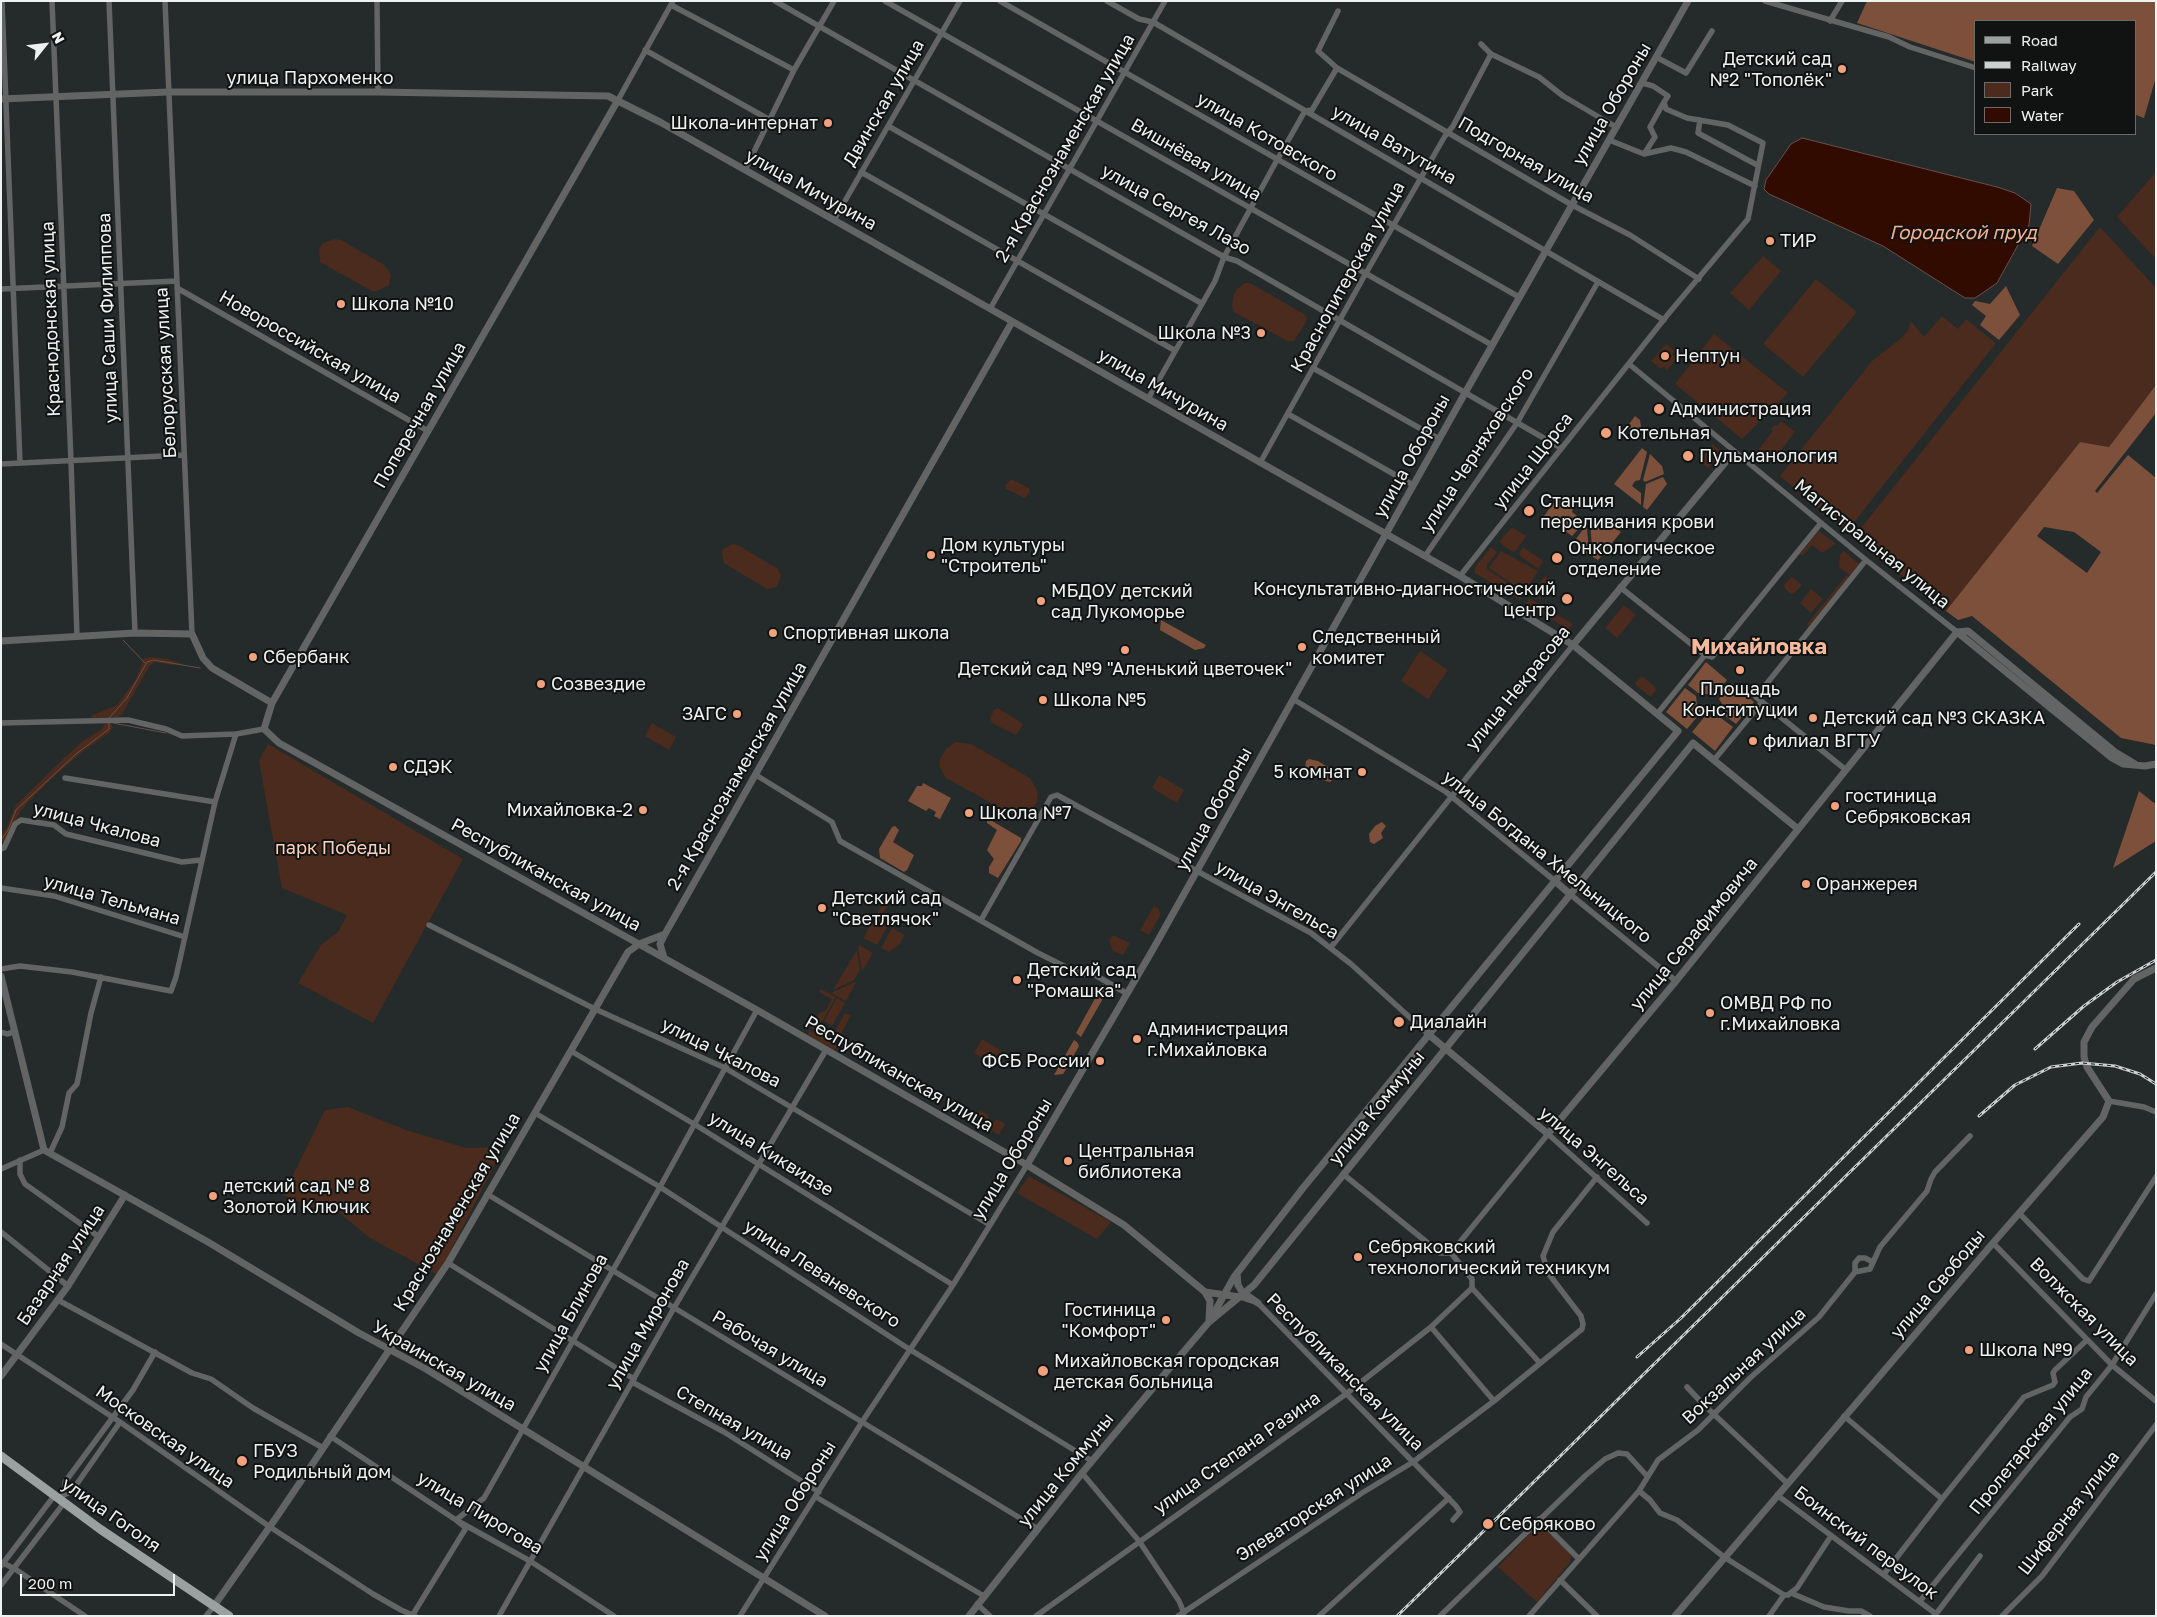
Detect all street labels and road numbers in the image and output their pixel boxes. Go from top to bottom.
street label: 2-я Краснознаменская улица [991,30,1139,266]
street label: Двинская улица [839,36,929,170]
street label: улица Обороны [1568,39,1656,169]
street label: улица Пархоменко [226,67,394,89]
street label: улица Котовского [1193,88,1341,186]
street label: улица Ватутина [1328,101,1460,189]
street label: Подгорная улица [1454,112,1598,208]
street label: Вишнёвая улица [1127,114,1265,206]
street label: улица Мичурина [741,145,881,235]
street label: улица Сергея Лазо [1097,160,1255,260]
street label: Краснопитерская улица [1286,178,1410,376]
street label: улица Саши Филиппова [94,212,122,424]
street label: Краснодонская улица [37,221,65,417]
street label: Новороссийская улица [215,286,405,408]
street label: Белорусская улица [151,287,181,459]
street label: Поперечная улица [369,338,471,492]
street label: улица Мичурина [1094,344,1232,436]
street label: улица Черняховского [1416,364,1538,536]
street label: улица Обороны [1369,390,1455,522]
street label: улица Щорса [1489,408,1577,514]
street label: Магистральная улица [1790,475,1954,613]
street label: улица Некрасова [1461,621,1575,755]
street label: 2-я Краснознаменская улица [663,658,811,894]
street label: улица Обороны [1171,743,1257,875]
street label: улица Богдана Хмельницкого [1438,766,1656,948]
street label: улица Чкалова [31,798,163,852]
street label: Республиканская улица [447,814,645,936]
street label: улица Серафимовича [1626,853,1762,1015]
street label: улица Энгельса [1211,856,1343,944]
street label: улица Тельмана [41,870,183,930]
street label: Республиканская улица [801,1011,997,1137]
street label: улица Чкалова [658,1014,784,1092]
street label: улица Коммуны [1324,1047,1430,1169]
street label: улица Обороны [967,1094,1057,1224]
street label: улица Энгельса [1534,1102,1654,1210]
street label: улица Киквидзе [705,1107,837,1201]
street label: Краснознаменская улица [389,1109,525,1315]
street label: Базарная улица [12,1200,110,1330]
street label: улица Леваневского [740,1215,904,1333]
street label: улица Свободы [1886,1225,1990,1343]
street label: улица Блинова [529,1250,613,1376]
street label: Волжская улица [2025,1253,2143,1371]
street label: улица Миронова [602,1255,694,1393]
street label: Республиканская улица [1262,1289,1428,1455]
street label: Вокзальная улица [1678,1303,1810,1429]
street label: Рабочая улица [708,1306,832,1392]
street label: Украинская улица [368,1316,520,1416]
street label: Пролетарская улица [1965,1363,2097,1519]
street label: Московская улица [91,1381,239,1493]
street label: Степная улица [672,1381,796,1465]
street label: улица Степана Разина [1149,1387,1325,1519]
street label: улица Коммуны [1013,1409,1119,1531]
street label: улица Обороны [749,1437,841,1565]
street label: Шиферная улица [2014,1446,2124,1580]
street label: Элеваторская улица [1232,1450,1396,1566]
street label: улица Пирогова [413,1467,547,1559]
street label: улица Гоголя [57,1473,165,1557]
street label: Боинский переулок [1790,1482,1942,1604]

